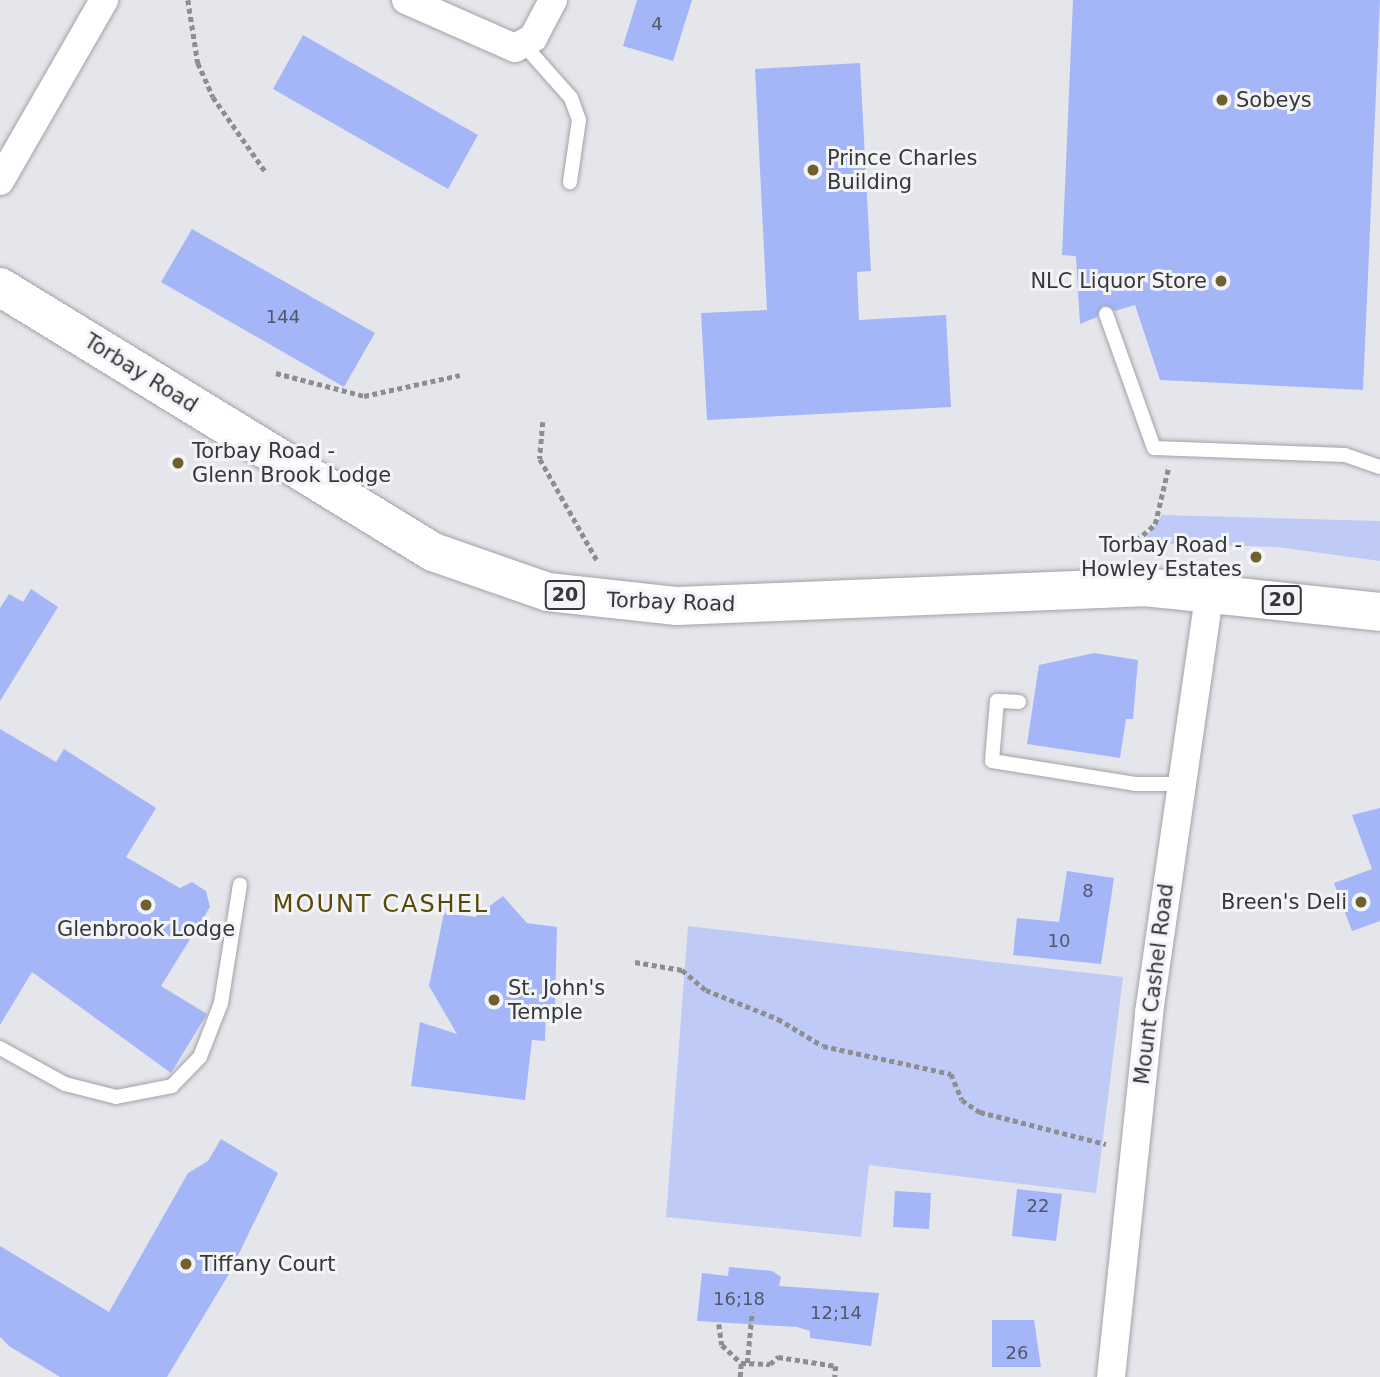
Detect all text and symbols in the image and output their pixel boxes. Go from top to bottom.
house number: 4 [651,13,663,35]
place label: Sobeys [1236,87,1312,113]
marker: Sobeys [1214,92,1230,108]
place label: Prince Charles Building [827,145,977,195]
marker: Prince Charles Building [805,162,821,178]
place label: NLC Liquor Store [1030,268,1207,294]
marker: NLC Liquor Store [1213,273,1229,289]
house number: 144 [266,306,300,328]
street label: Torbay Road [80,328,202,418]
place label: Torbay Road - Glenn Brook Lodge [192,438,391,488]
marker: Torbay Road - Glenn Brook Lodge [170,455,186,471]
place label: Torbay Road - Howley Estates [1081,532,1242,582]
marker: Torbay Road - Howley Estates [1248,549,1264,565]
road number: 20 [544,580,586,610]
road number: 20 [1261,584,1303,615]
street label: Torbay Road [606,587,736,617]
house number: 8 [1082,880,1094,902]
street label: Mount Cashel Road [1129,882,1179,1086]
place label: Breen's Deli [1221,889,1347,915]
district label: MOUNT CASHEL [274,891,488,919]
marker: Breen's Deli [1353,894,1369,910]
marker: Glenbrook Lodge [138,897,154,913]
place label: Glenbrook Lodge [57,916,235,942]
house number: 10 [1048,930,1070,952]
place label: St. John's Temple [508,975,605,1025]
marker: St. John's Temple [486,992,502,1008]
house number: 22 [1027,1195,1049,1217]
place label: Tiffany Court [200,1251,335,1277]
marker: Tiffany Court [178,1256,194,1272]
house number: 16;18 [713,1288,765,1310]
house number: 12;14 [810,1302,862,1324]
house number: 26 [1006,1342,1028,1364]

